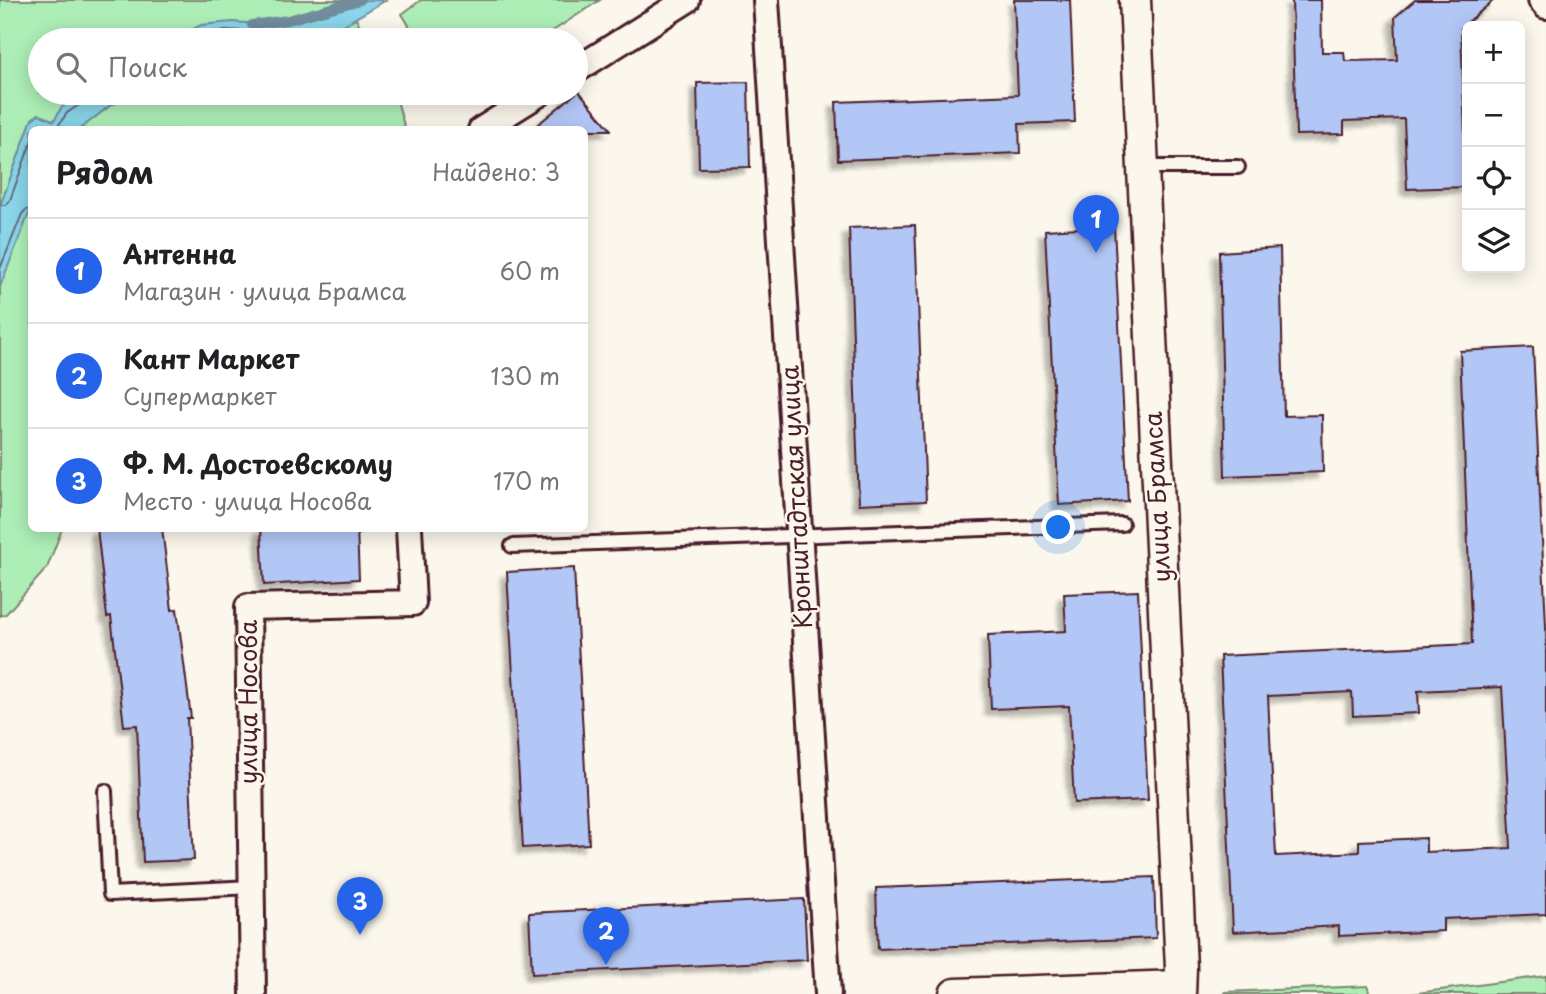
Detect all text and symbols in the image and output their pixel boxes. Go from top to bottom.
map controls [1462,21,1525,273]
button: + [1462,21,1525,84]
search box [28,28,588,105]
text: Поиск [108,47,187,86]
icon: search [52,48,90,86]
button: − [1462,84,1525,147]
button: locate [1462,147,1525,210]
text: Рядом [56,149,154,194]
text: Найдено: 3 [432,154,560,189]
pin: 1 [1073,195,1119,253]
button: layers [1462,210,1525,273]
text: Антенна [123,234,236,273]
text: 1 [74,253,85,288]
text: 60 m [500,253,560,288]
text: Магазин · улица Брамса [123,273,406,308]
text: Кант Маркет [123,339,299,378]
text: 2 [71,358,87,393]
text: 130 m [490,358,560,393]
street label: Кронштадтская улица [770,364,820,630]
text: Супермаркет [123,378,277,413]
street label: улица Брамса [1134,411,1178,583]
text: Ф. М. Достоевскому [123,444,393,483]
text: 3 [71,463,87,498]
text: 170 m [493,463,560,498]
text: Место · улица Носова [123,483,371,518]
your location [1041,510,1075,544]
street label: улица Носова [229,620,265,784]
pin: 3 [337,877,383,935]
pin: 2 [583,907,629,965]

